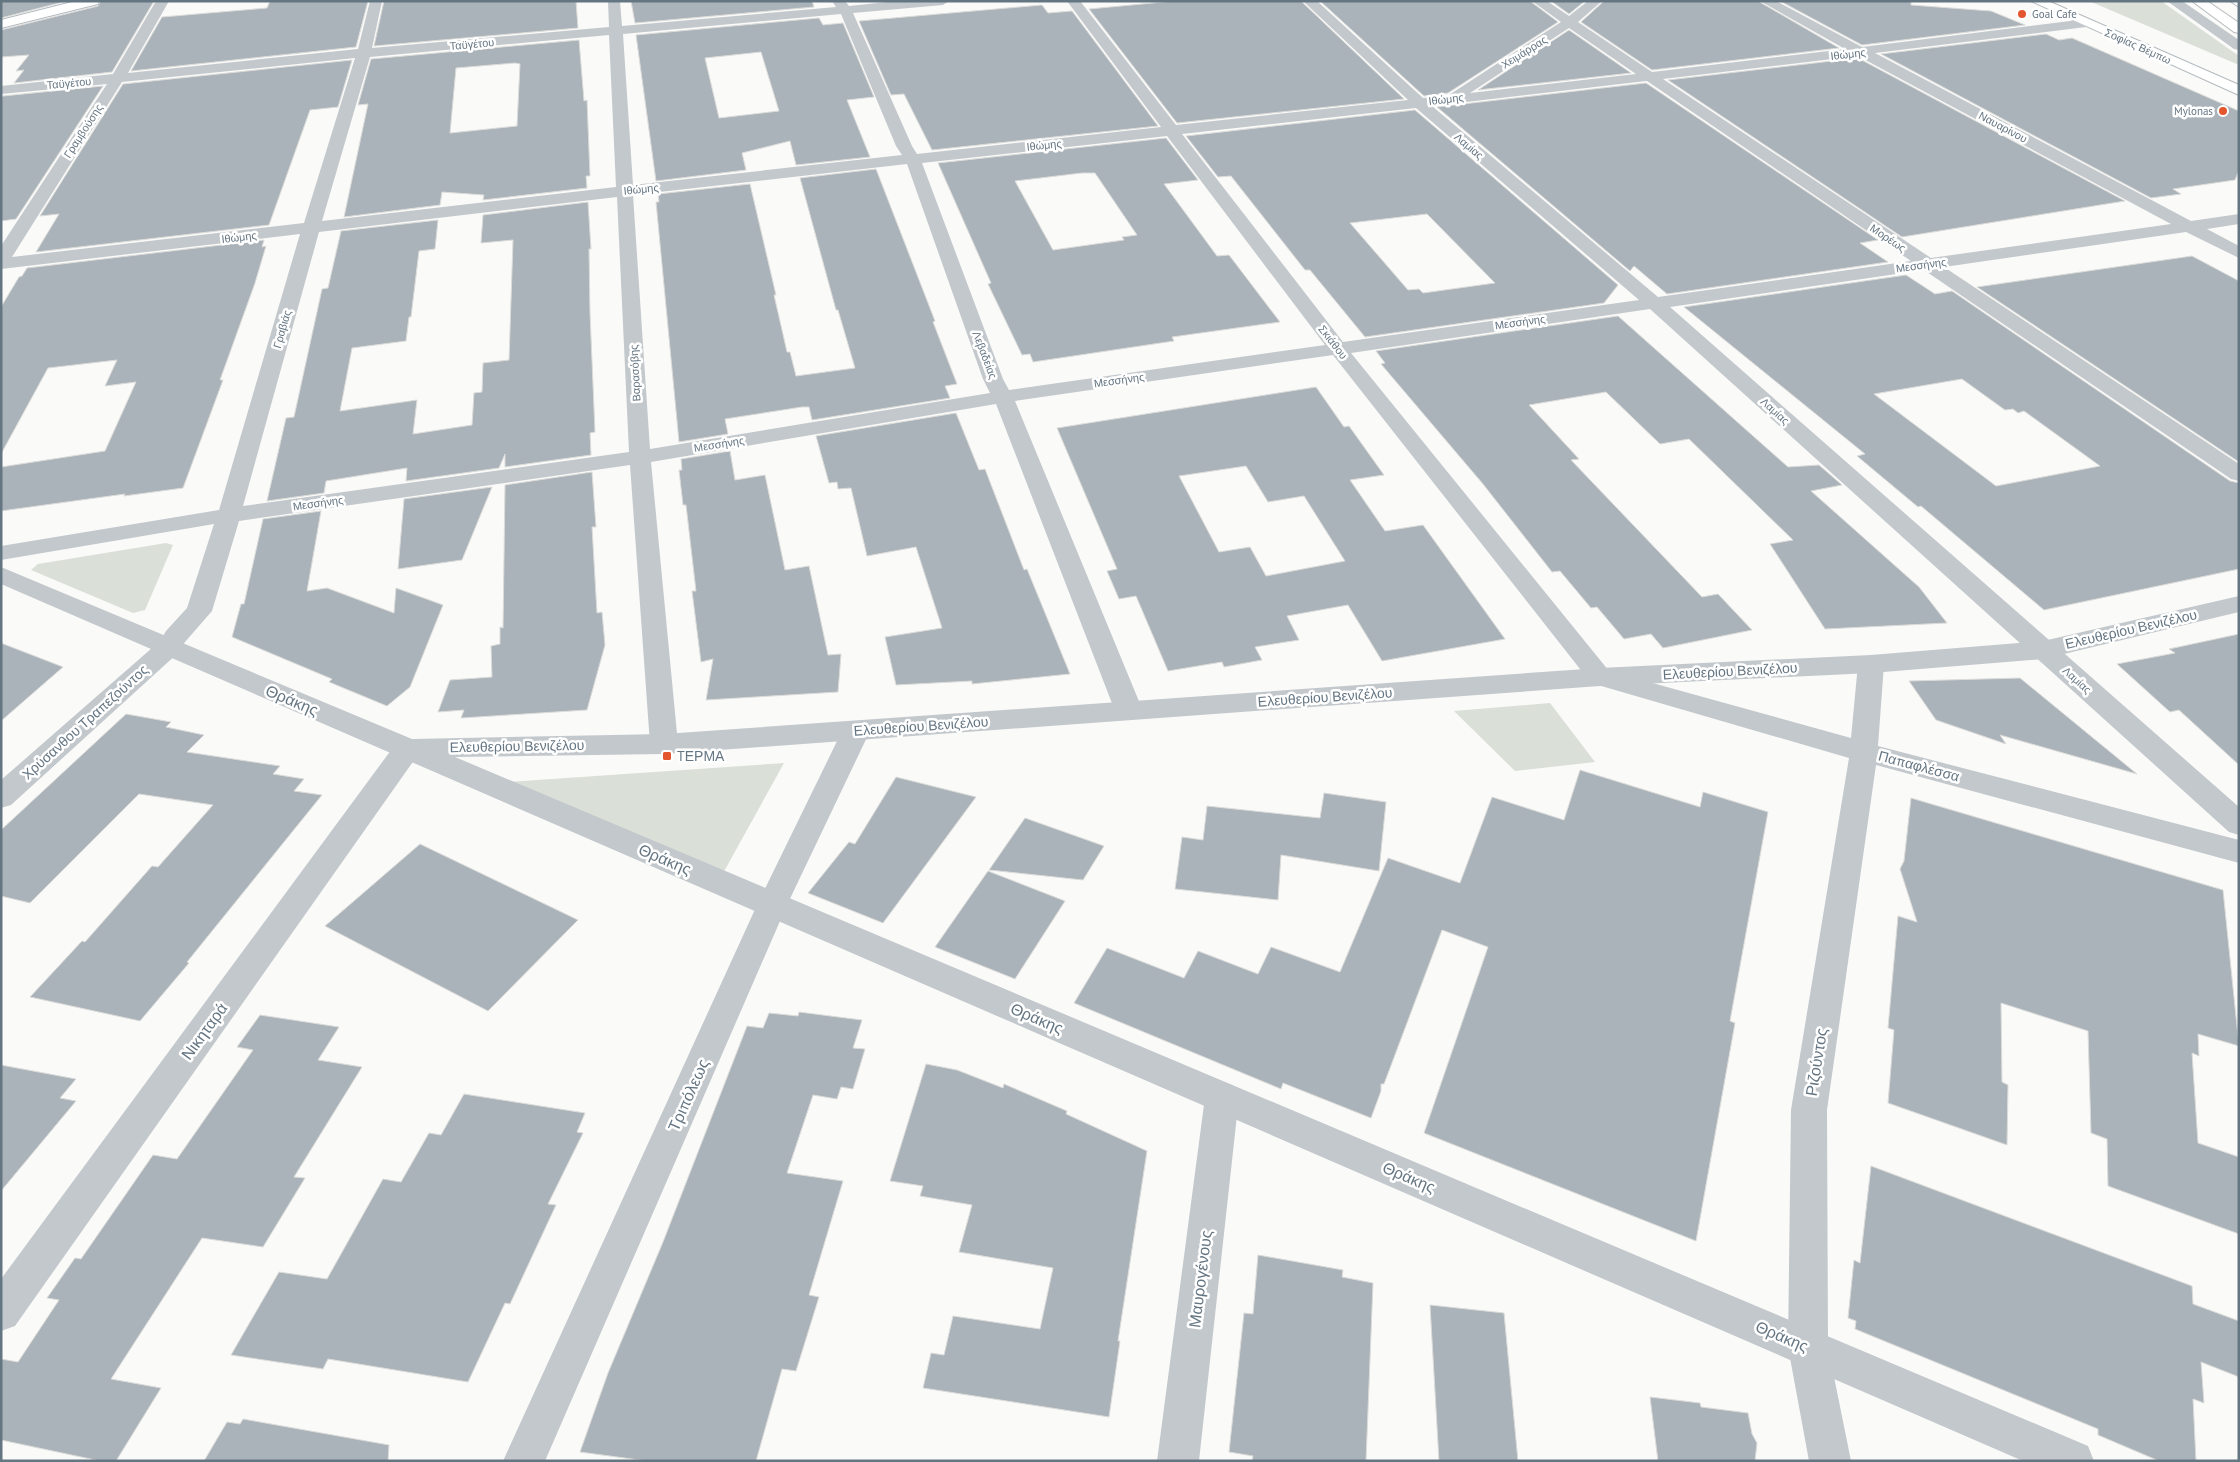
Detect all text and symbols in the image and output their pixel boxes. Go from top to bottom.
place label: Goal Cafe [2032,7,2077,21]
marker: Goal Cafe [2016,8,2028,20]
street label: Σοφίας Βέμπω [2103,25,2174,67]
street label: Χειμάρρας [1499,32,1549,72]
street label: Ταϋγέτου [449,35,495,53]
street label: Ιθώμης [1830,45,1866,63]
street label: Ταϋγέτου [46,74,92,92]
street label: Ιθώμης [1428,90,1464,108]
street label: Γραμβούσης [60,101,106,161]
place label: Mylonas [2174,104,2213,118]
marker: Mylonas [2217,105,2229,117]
street label: Ναυαρίνου [1976,108,2030,146]
street label: Λαμίας [1452,130,1486,162]
street label: Ιθώμης [1026,136,1062,154]
street label: Ιθώμης [623,180,659,198]
street label: Μορέως [1867,221,1909,255]
street label: Ιθώμης [221,228,257,246]
street label: Μεσσήνης [1895,255,1947,275]
street label: Γραβιάς [270,308,294,350]
street label: Μεσσήνης [1494,312,1546,332]
street label: Σκιάθου [1315,322,1351,362]
street label: Λεβαδείας [969,329,1001,381]
street label: Βαρασόβης [627,344,643,402]
street label: Μεσσήνης [1093,370,1145,390]
street label: Λαμίας [1758,394,1792,428]
street label: Μεσσήνης [693,433,745,455]
street label: Μεσσήνης [292,493,344,513]
street label: Ελευθερίου Βενιζέλου [2063,605,2199,653]
street label: Ελευθερίου Βενιζέλου [1662,658,1798,684]
street label: Χρύσανθου Τραπεζούντος [18,660,152,783]
street label: Λαμίας [2060,663,2094,697]
street label: Θράκης [263,680,322,720]
street label: Ελευθερίου Βενιζέλου [1257,683,1393,711]
street label: Ελευθερίου Βενιζέλου [853,712,989,740]
street label: Ελευθερίου Βενιζέλου [449,736,585,756]
place label: TΕΡΜΑ [677,747,725,765]
street label: Παπαφλέσσα [1877,747,1961,785]
marker: TΕΡΜΑ [661,750,673,762]
street label: Θράκης [636,839,695,879]
street label: Θράκης [1008,998,1067,1038]
street label: Νικηταρά [177,999,231,1063]
street label: Ριζούντος [1801,1026,1831,1097]
street label: Τριπόλεως [663,1056,713,1134]
street label: Θράκης [1380,1157,1439,1197]
street label: Μαυρογένους [1184,1229,1216,1329]
street label: Θράκης [1753,1316,1812,1356]

